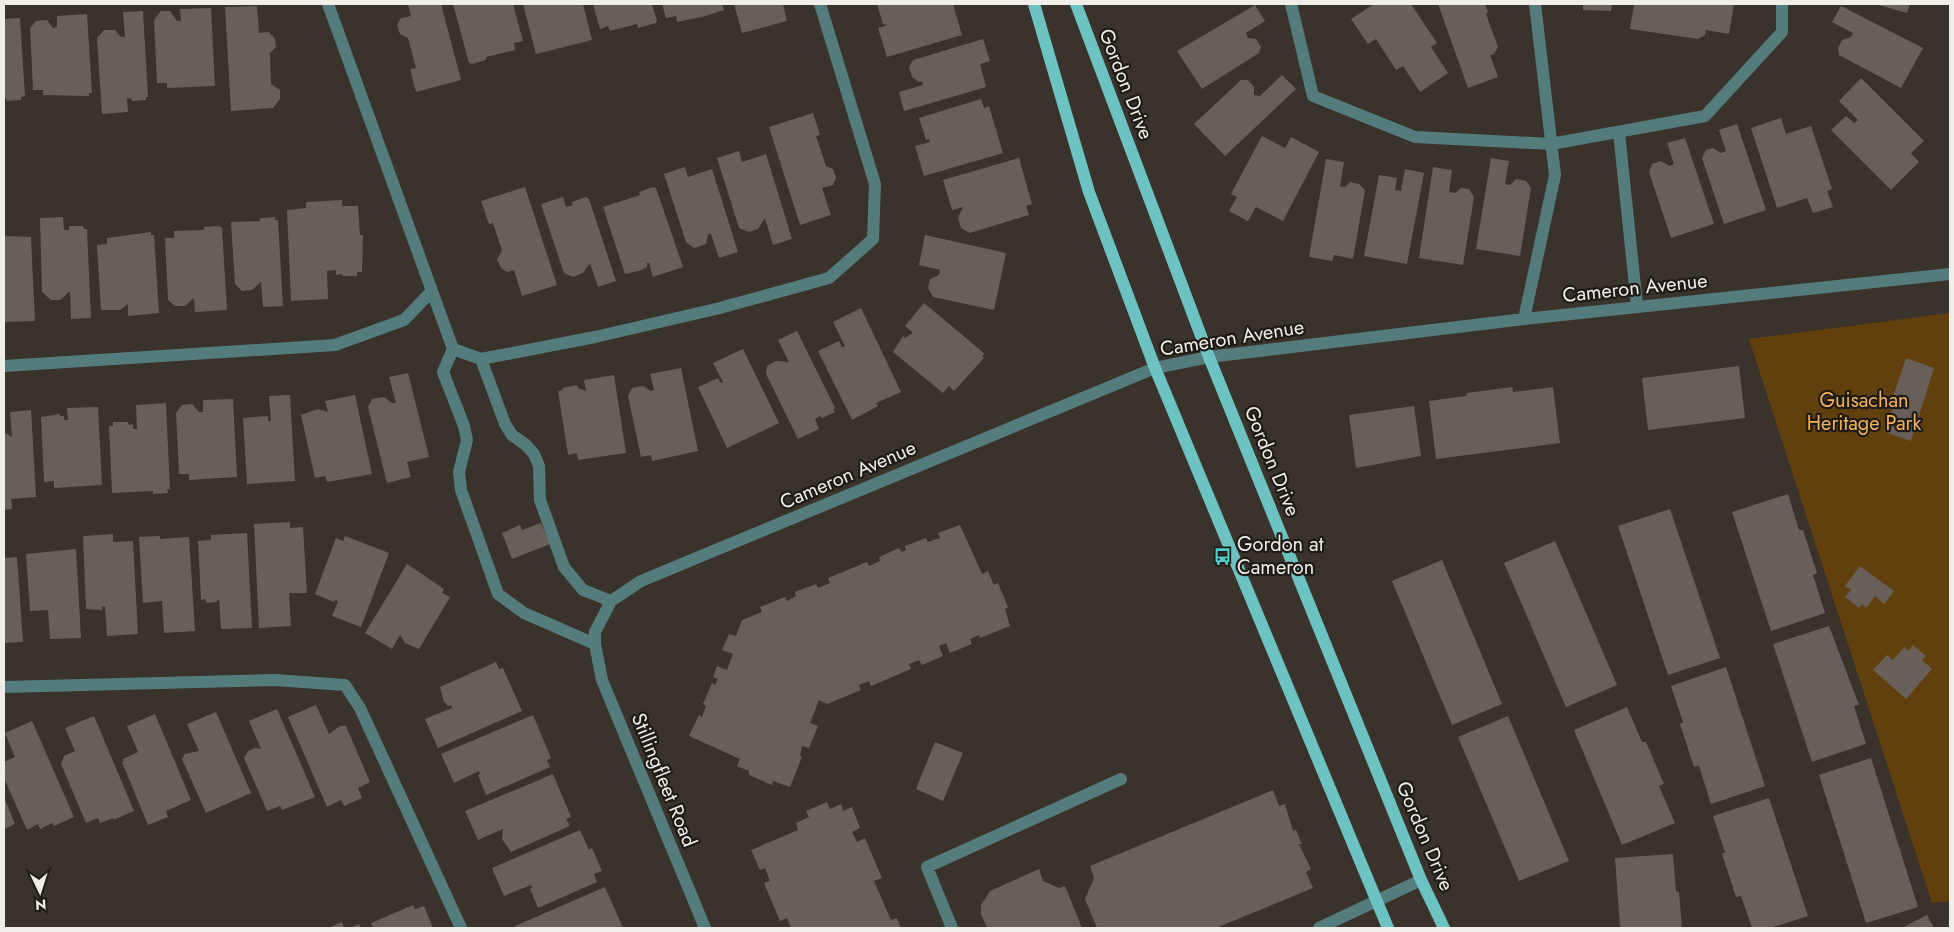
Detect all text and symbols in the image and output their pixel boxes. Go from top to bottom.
street label: Gordon Drive [1092,24,1160,144]
street label: Cameron Avenue [1561,266,1709,310]
street label: Cameron Avenue [1158,312,1306,364]
park label: Guisachan Heritage Park [1807,386,1921,438]
street label: Gordon Drive [1237,402,1307,520]
street label: Cameron Avenue [775,433,921,517]
place label: Gordon at Cameron [1237,530,1324,582]
bus stop icon: Gordon at Cameron [1213,546,1233,566]
street label: Stillingfleet Road [624,709,704,851]
street label: Gordon Drive [1389,777,1461,895]
north arrow [15,867,65,917]
text: N [35,895,47,915]

